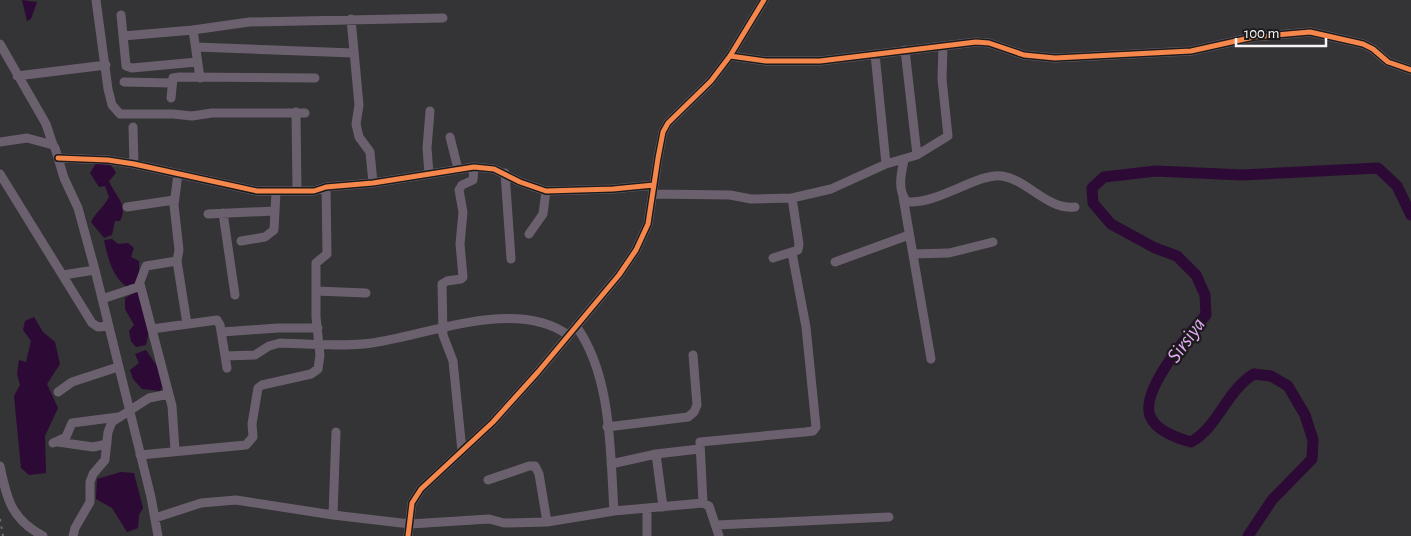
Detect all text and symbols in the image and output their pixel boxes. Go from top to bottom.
scale bar [1236,15,1326,47]
text: 100 m [1244,26,1279,41]
water label: Sirsiya [1163,314,1209,366]

